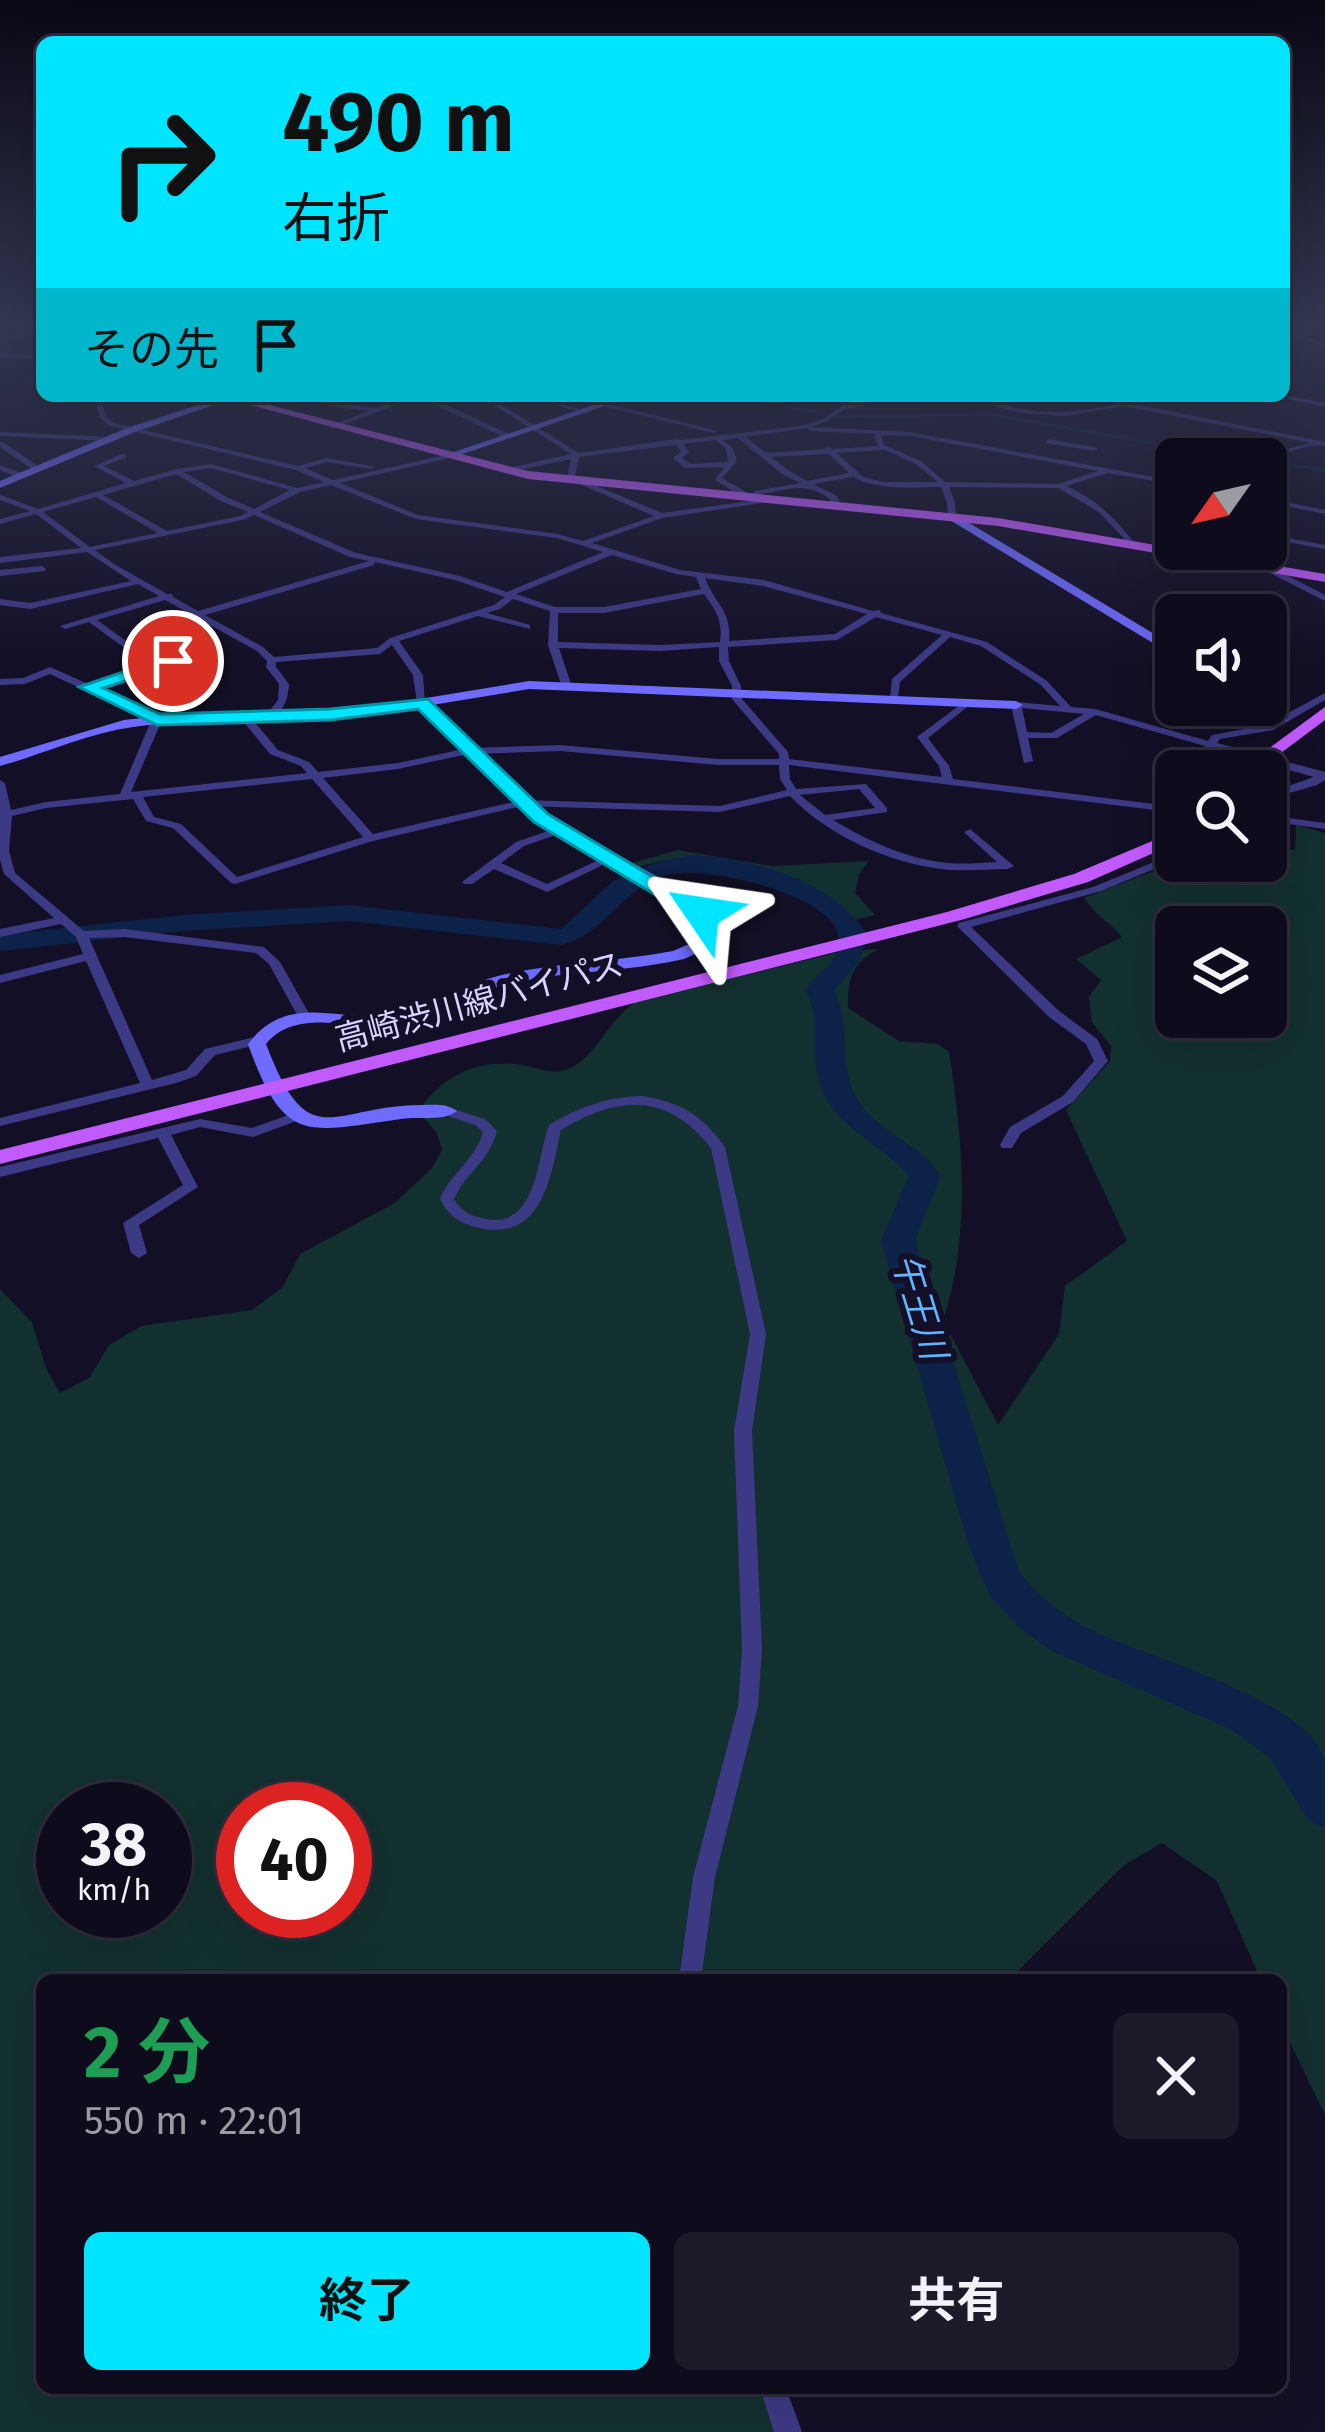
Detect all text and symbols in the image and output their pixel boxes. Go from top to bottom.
text: 490 m [282,72,515,173]
icon: right [84,84,240,240]
text: 右折 [282,187,390,251]
icon: arrive [243,312,309,378]
text: その先 [84,323,219,377]
north arrow [1155,438,1287,570]
map controls [1155,438,1287,1038]
button: sound [1155,594,1287,726]
pin [122,610,224,712]
icon: arrive [140,628,206,694]
button: search [1155,750,1287,882]
position arrow [639,850,765,976]
button: layers [1155,906,1287,1038]
street label: 高崎渋川線バイパス [331,944,628,1060]
water label: 午王川 [882,1248,957,1368]
speed limit sign: 40 [216,1782,372,1938]
text: 38 [81,1809,147,1881]
text: km/h [77,1872,151,1908]
text: 2 分 [84,2010,210,2096]
button: close [1113,2013,1239,2139]
text: 550 m · 22:01 [84,2098,304,2144]
button: 終了 [84,2232,650,2370]
button: 共有 [674,2232,1239,2370]

